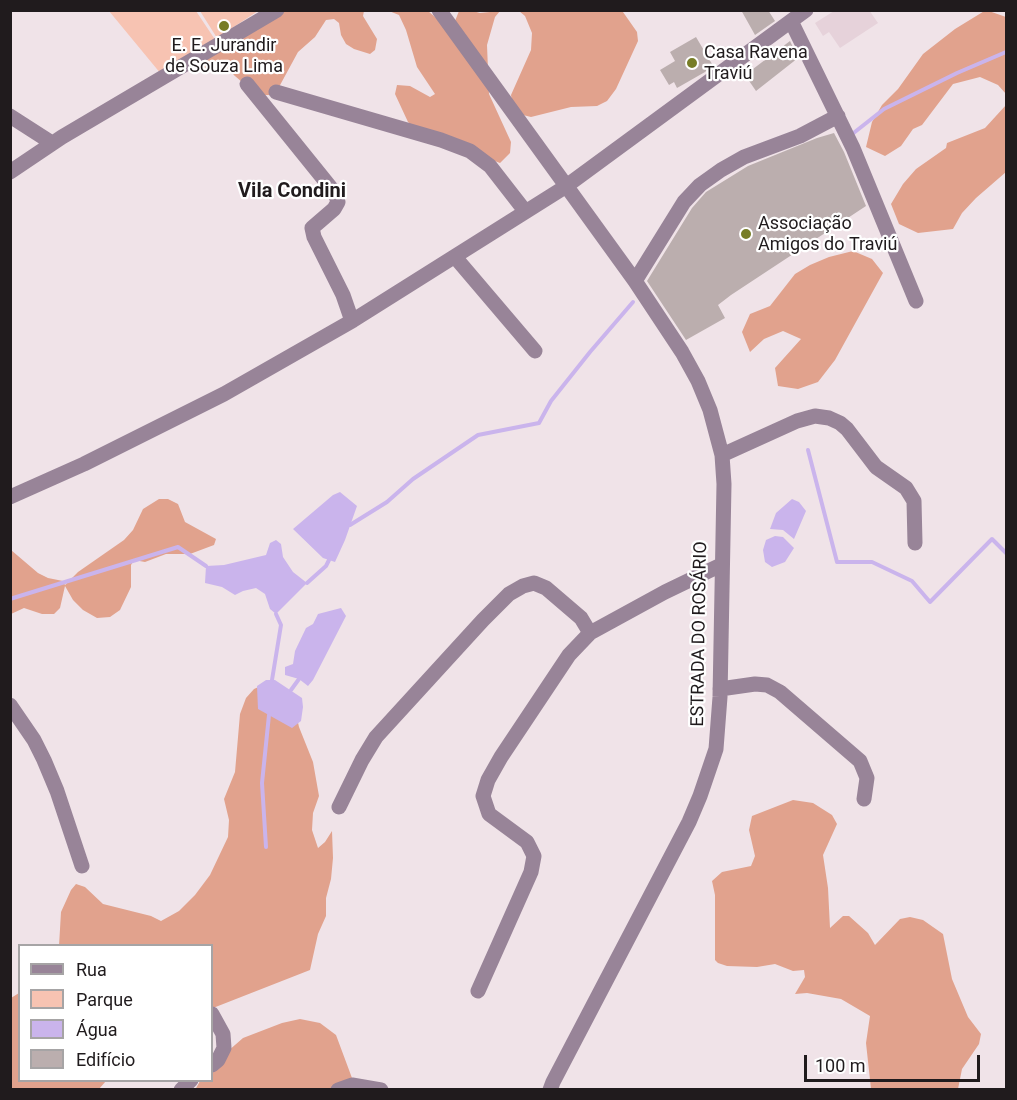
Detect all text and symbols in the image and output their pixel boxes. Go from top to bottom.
marker: E. E. Jurandir de Souza Lima [217,19,231,33]
place label: E. E. Jurandir de Souza Lima [165,35,283,78]
place label: Casa Ravena Traviú [704,42,808,84]
marker: Casa Ravena Traviú [685,56,699,70]
district label: Vila Condini [238,180,346,204]
place label: Associação Amigos do Traviú [758,213,897,256]
marker: Associação Amigos do Traviú [739,227,753,241]
street label: ESTRADA DO ROSÁRIO [688,541,712,727]
legend [18,944,213,1082]
text: Rua [76,959,107,980]
text: Parque [76,989,133,1010]
text: Água [76,1019,118,1040]
scale bar [807,1043,982,1081]
text: Edifício [76,1049,135,1070]
text: 100 m [815,1055,866,1076]

